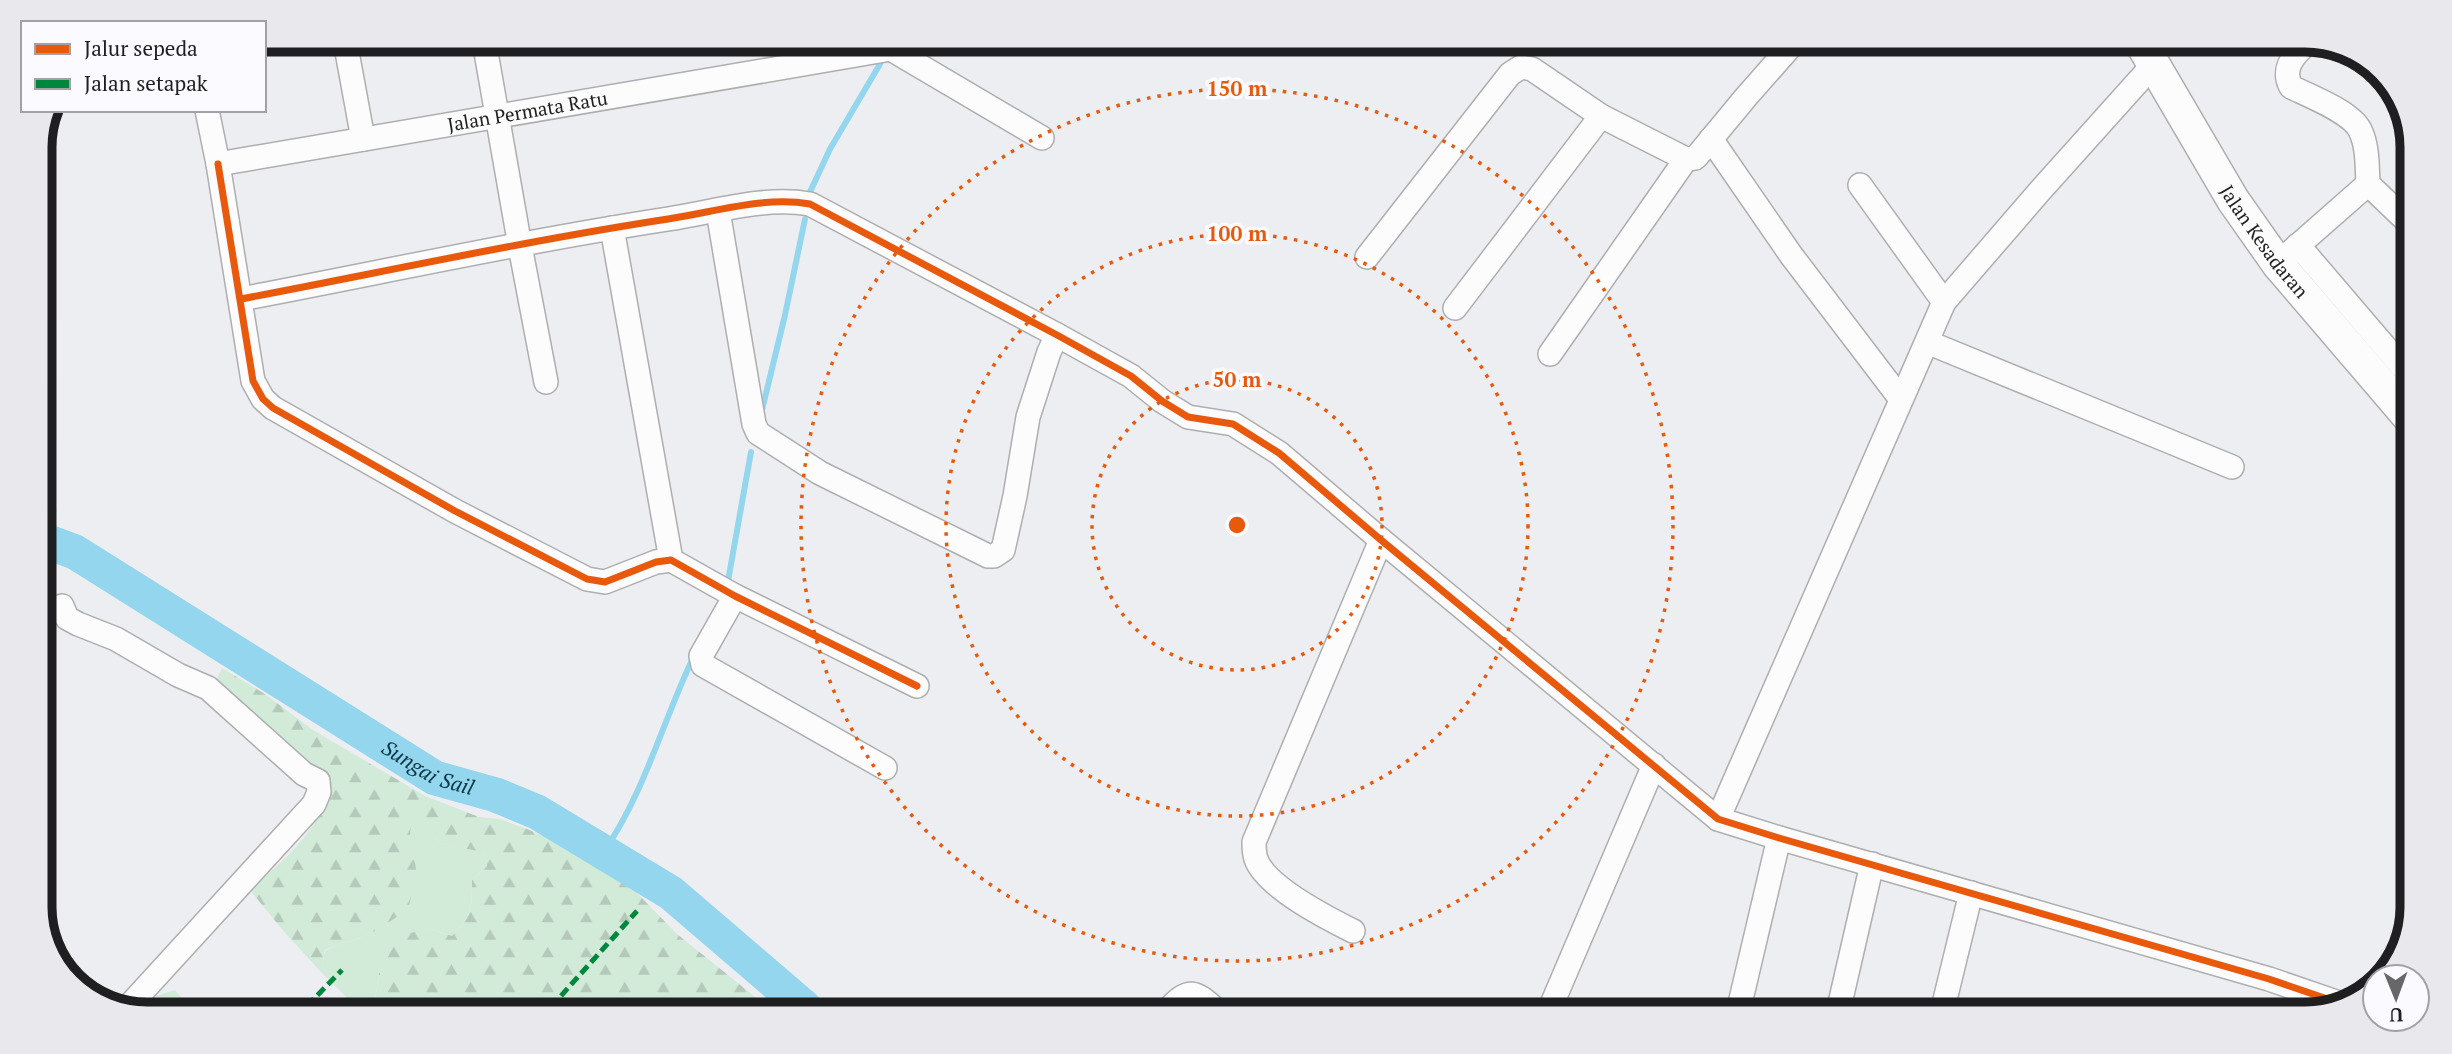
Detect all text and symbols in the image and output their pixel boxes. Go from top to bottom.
legend [21,21,266,112]
text: Jalur sepeda [84,34,198,62]
text: Jalan setapak [84,69,208,97]
text: 150 m [1207,74,1268,102]
street label: Jalan Permata Ratu [445,85,609,137]
street label: Jalan Kesadaran [2215,180,2314,303]
text: 100 m [1207,219,1268,247]
text: 50 m [1213,365,1262,393]
centre of rings [1225,513,1249,537]
water label: Sungai Sail [377,733,478,801]
north arrow [2361,963,2431,1033]
text: U [2389,1003,2403,1028]

